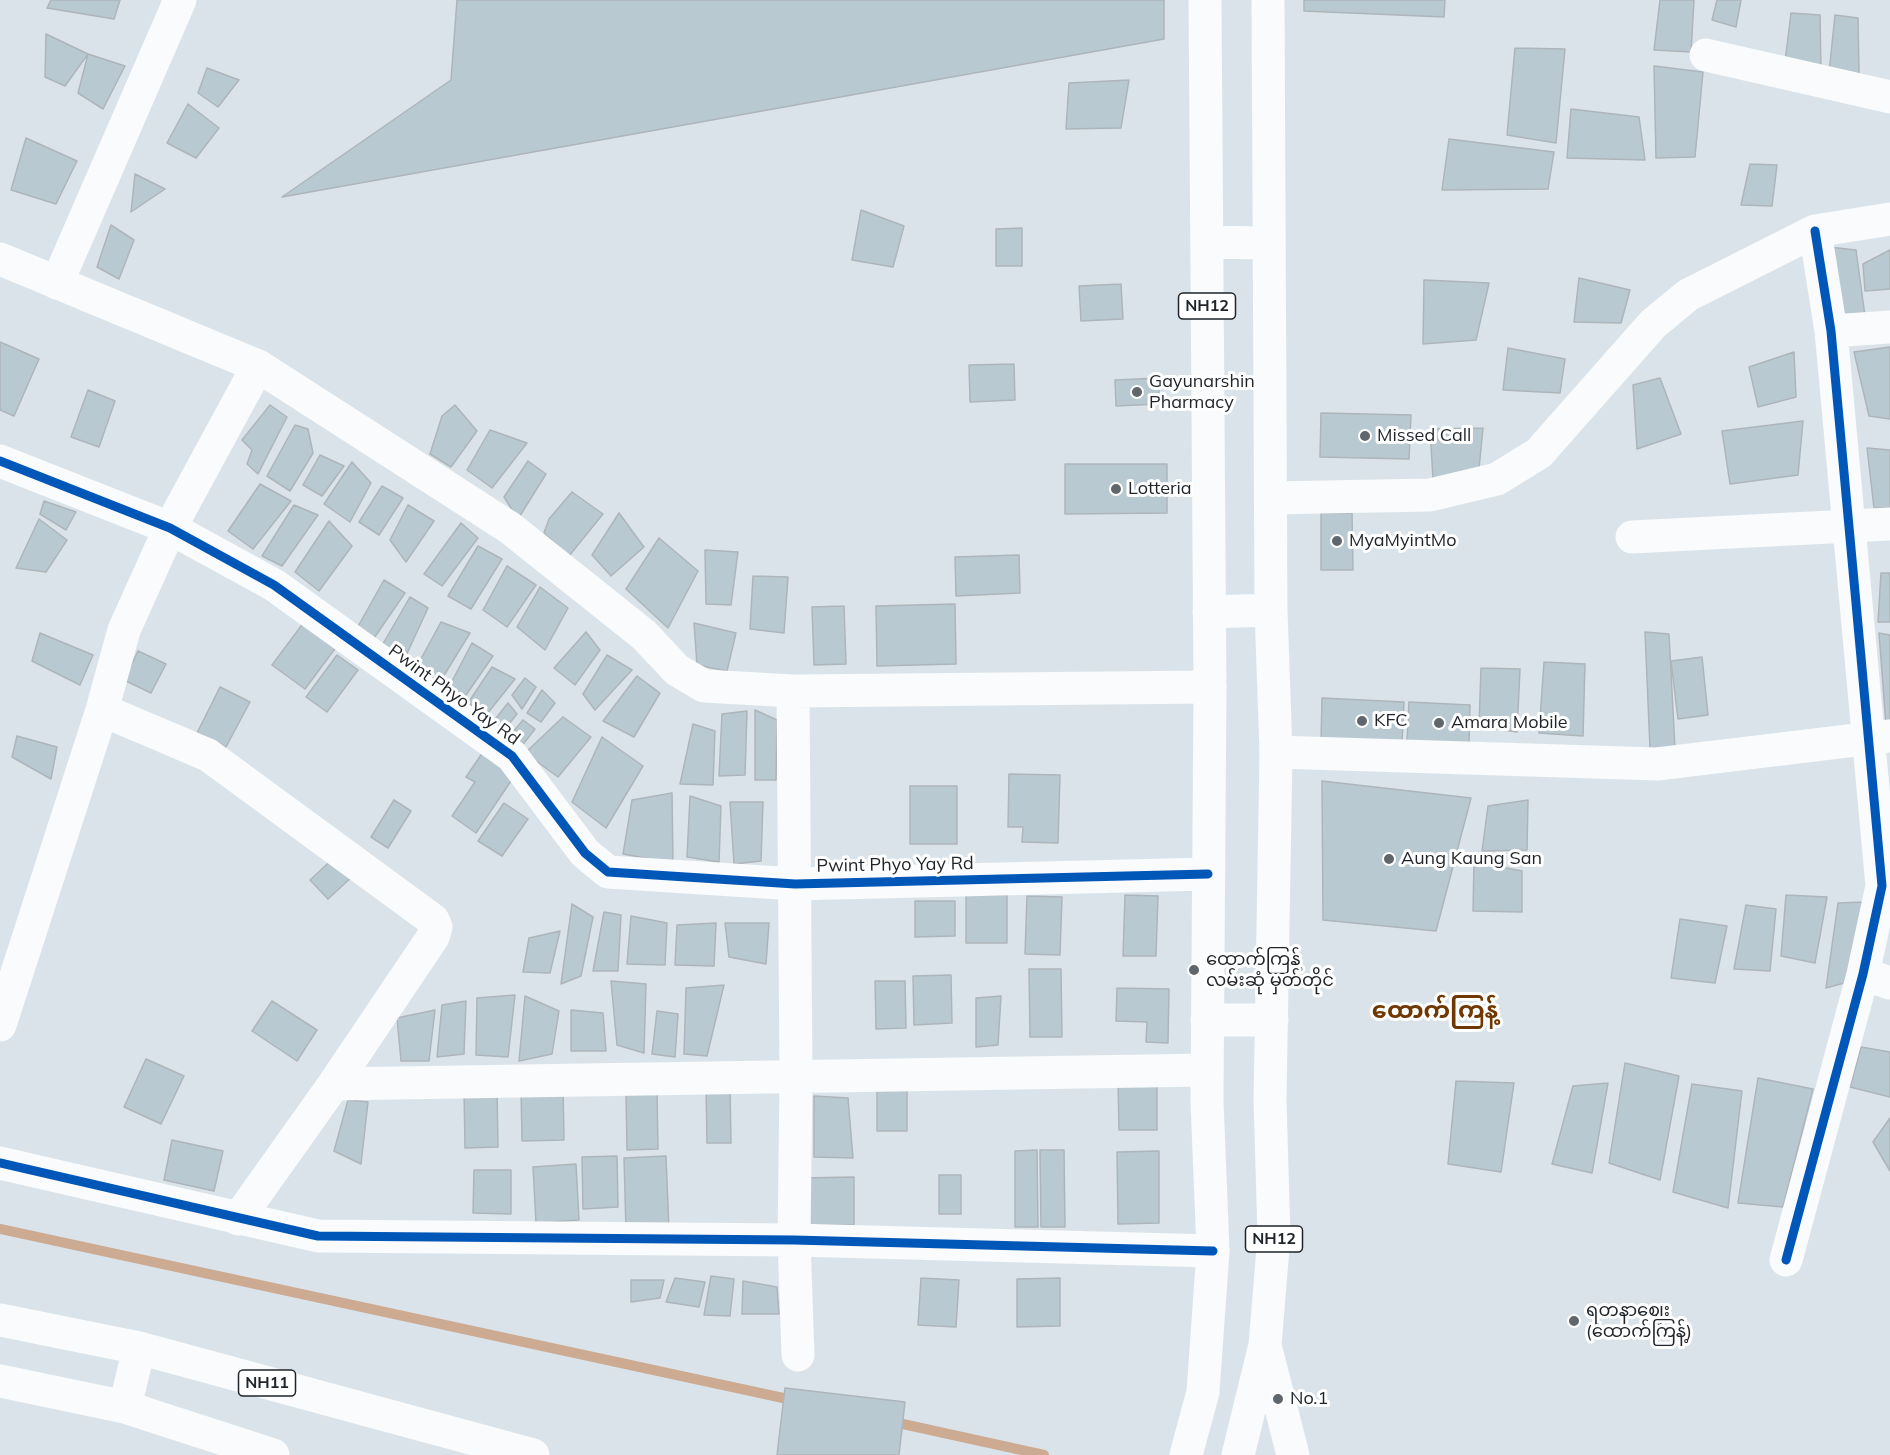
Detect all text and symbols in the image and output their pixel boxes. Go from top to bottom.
road number: NH12 [1178,293,1236,319]
place label: Gayunarshin Pharmacy [1149,371,1255,413]
marker: Gayunarshin Pharmacy [1130,385,1144,399]
place label: Missed Call [1377,425,1471,447]
marker: Missed Call [1358,429,1372,443]
place label: Lotteria [1128,478,1192,500]
marker: Lotteria [1109,482,1123,496]
place label: MyaMyintMo [1349,530,1456,552]
marker: MyaMyintMo [1330,534,1344,548]
street label: Pwint Phyo Yay Rd [384,640,524,750]
place label: KFC [1374,710,1408,732]
place label: Amara Mobile [1451,712,1568,734]
marker: KFC [1355,714,1369,728]
marker: Amara Mobile [1432,716,1446,730]
place label: Aung Kaung San [1401,848,1542,870]
marker: Aung Kaung San [1382,852,1396,866]
street label: Pwint Phyo Yay Rd [816,853,974,877]
place label: ထောက်ကြန့် လမ်းဆုံ မှတ်တိုင် [1206,949,1334,992]
marker: ထောက်ကြန့် လမ်းဆုံ မှတ်တိုင် [1187,963,1201,977]
district label: ထောက်ကြန့် [1372,997,1498,1025]
road number: NH12 [1246,1226,1302,1252]
place label: ရတနာဈေး (ထောက်ကြန့်) [1586,1300,1692,1342]
marker: ရတနာဈေး (ထောက်ကြန့်) [1567,1314,1581,1328]
road number: NH11 [238,1370,296,1396]
place label: No.1 [1290,1388,1328,1410]
marker: No.1 [1271,1392,1285,1406]

